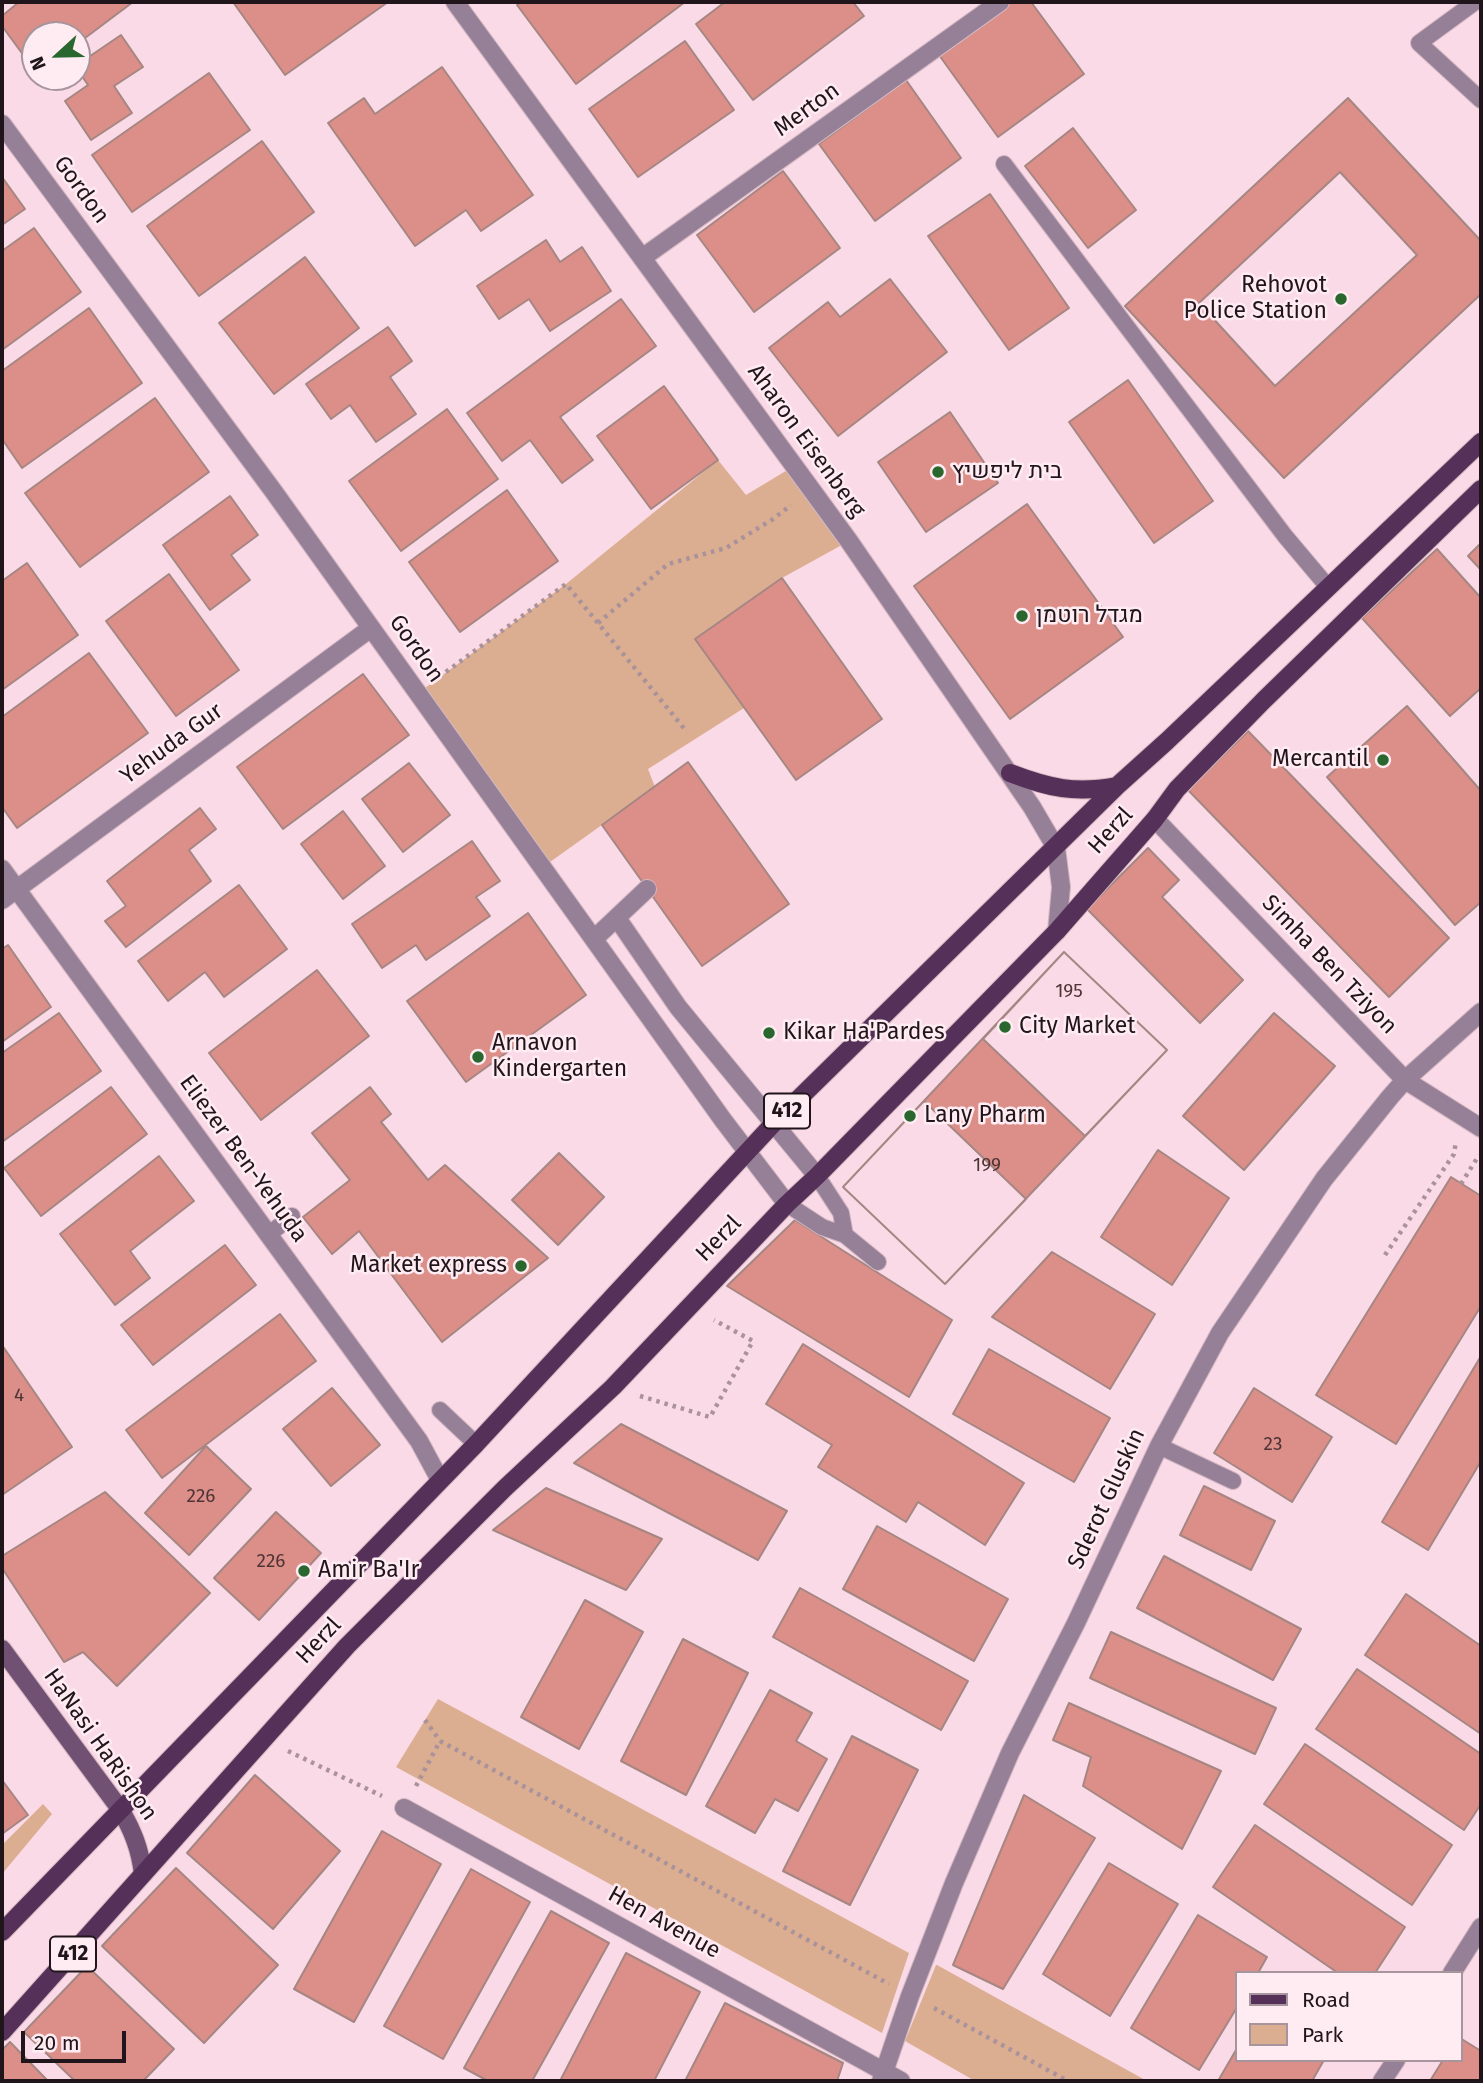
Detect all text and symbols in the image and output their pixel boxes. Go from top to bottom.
north arrow [21,21,91,91]
text: N [25,53,51,73]
street label: Merton [769,77,845,143]
street label: Gordon [47,151,115,229]
place label: Rehovot Police Station [1184,272,1327,326]
marker: Rehovot Police Station [1333,291,1349,307]
street label: Aharon Eisenberg [741,359,871,523]
place label: בית ליפשיץ [952,458,1062,486]
marker: בית ליפשיץ [930,464,946,480]
place label: מגדל רוטמן [1036,602,1143,630]
marker: מגדל רוטמן [1014,608,1030,624]
street label: Gordon [383,610,449,688]
street label: Yehuda Gur [115,698,229,790]
place label: Mercantil [1272,746,1369,774]
marker: Mercantil [1375,752,1391,768]
street label: Herzl [1083,802,1139,860]
street label: Simha Ben Tziyon [1256,890,1402,1040]
house number: 195 [1055,981,1083,1003]
place label: City Market [1019,1013,1136,1041]
place label: Kikar Ha'Pardes [783,1019,945,1047]
marker: City Market [997,1019,1013,1035]
marker: Kikar Ha'Pardes [761,1025,777,1041]
place label: Arnavon Kindergarten [492,1030,627,1084]
marker: Arnavon Kindergarten [470,1049,486,1065]
street label: Eliezer Ben-Yehuda [173,1070,313,1248]
road number: 412 [764,1094,810,1128]
place label: Lany Pharm [924,1102,1046,1130]
marker: Lany Pharm [902,1108,918,1124]
house number: 199 [973,1155,1001,1177]
street label: Herzl [690,1210,748,1268]
place label: Market express [350,1252,507,1280]
marker: Market express [513,1258,529,1274]
house number: 4 [14,1385,24,1407]
street label: Sderot Gluskin [1062,1424,1152,1574]
house number: 23 [1264,1434,1282,1456]
house number: 226 [187,1486,215,1508]
house number: 226 [257,1551,285,1573]
place label: Amir Ba'Ir [318,1557,419,1585]
marker: Amir Ba'Ir [296,1563,312,1579]
street label: Herzl [291,1612,347,1670]
street label: HaNasi HaRishon [37,1664,163,1826]
street label: Hen Avenue [603,1881,725,1965]
road number: 412 [50,1937,96,1972]
legend [1234,1971,1462,2062]
text: Road [1302,1987,1350,2013]
scale bar [24,2016,130,2060]
text: Park [1302,2022,1343,2048]
text: 20 m [34,2030,80,2056]

